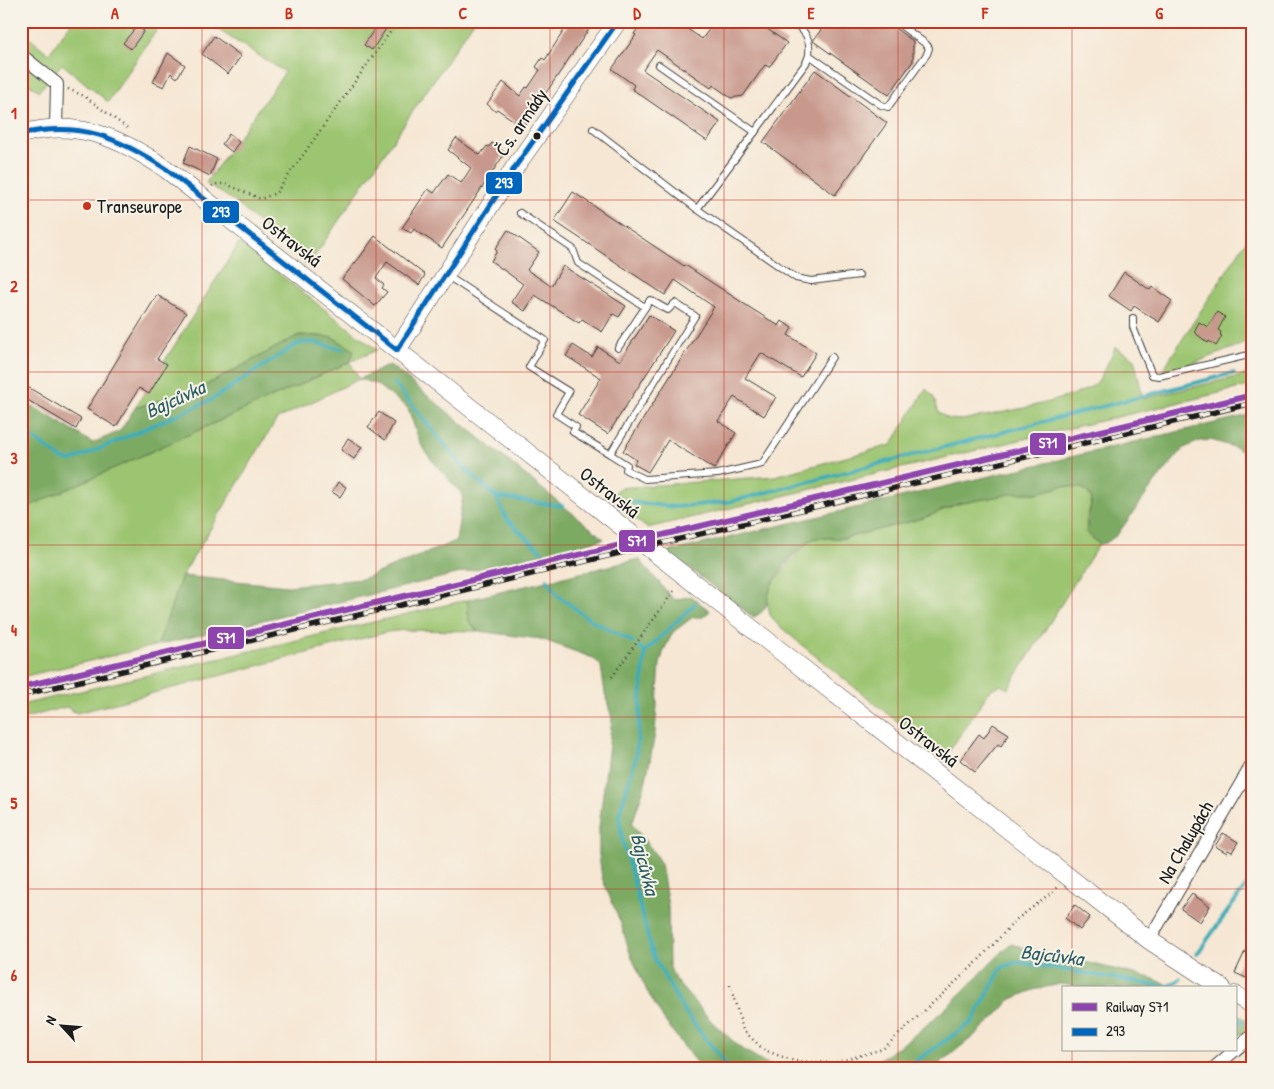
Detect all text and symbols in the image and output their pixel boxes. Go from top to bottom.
text: A [111,2,119,24]
text: B [285,2,293,24]
text: C [459,2,468,24]
text: D [633,2,641,24]
text: E [807,2,815,24]
text: F [981,2,989,24]
text: G [1155,2,1163,24]
street label: Čs. armády [489,83,553,161]
text: 1 [11,102,17,124]
unlabelled marker [532,131,542,141]
line badge: 293 [485,171,523,195]
text: 293 [495,173,514,192]
place label: Transeurope [97,193,183,219]
marker: Transeurope [81,200,93,212]
line badge: 293 [202,200,240,224]
text: 293 [212,202,231,221]
street label: Ostravská [257,209,328,273]
text: 2 [10,275,18,297]
water label: Bajcůvka [141,372,211,424]
line badge: S71 [1029,432,1067,456]
text: S71 [1039,433,1057,452]
text: 3 [10,447,18,469]
street label: Ostravská [575,460,646,524]
line badge: S71 [618,529,656,553]
text: S71 [628,531,646,550]
text: 4 [11,619,17,641]
line badge: S71 [207,626,245,650]
text: S71 [217,628,235,647]
street label: Ostravská [894,709,965,773]
text: 5 [11,792,18,814]
street label: Na Chalupách [1151,796,1219,888]
water label: Bajcůvka [625,830,667,900]
water label: Bajcůvka [1019,937,1087,972]
text: 6 [11,964,18,986]
legend [1062,986,1236,1052]
text: Railway S71 [1106,996,1168,1017]
north arrow [38,1002,88,1052]
text: N [40,1012,60,1028]
text: 293 [1106,1020,1126,1041]

